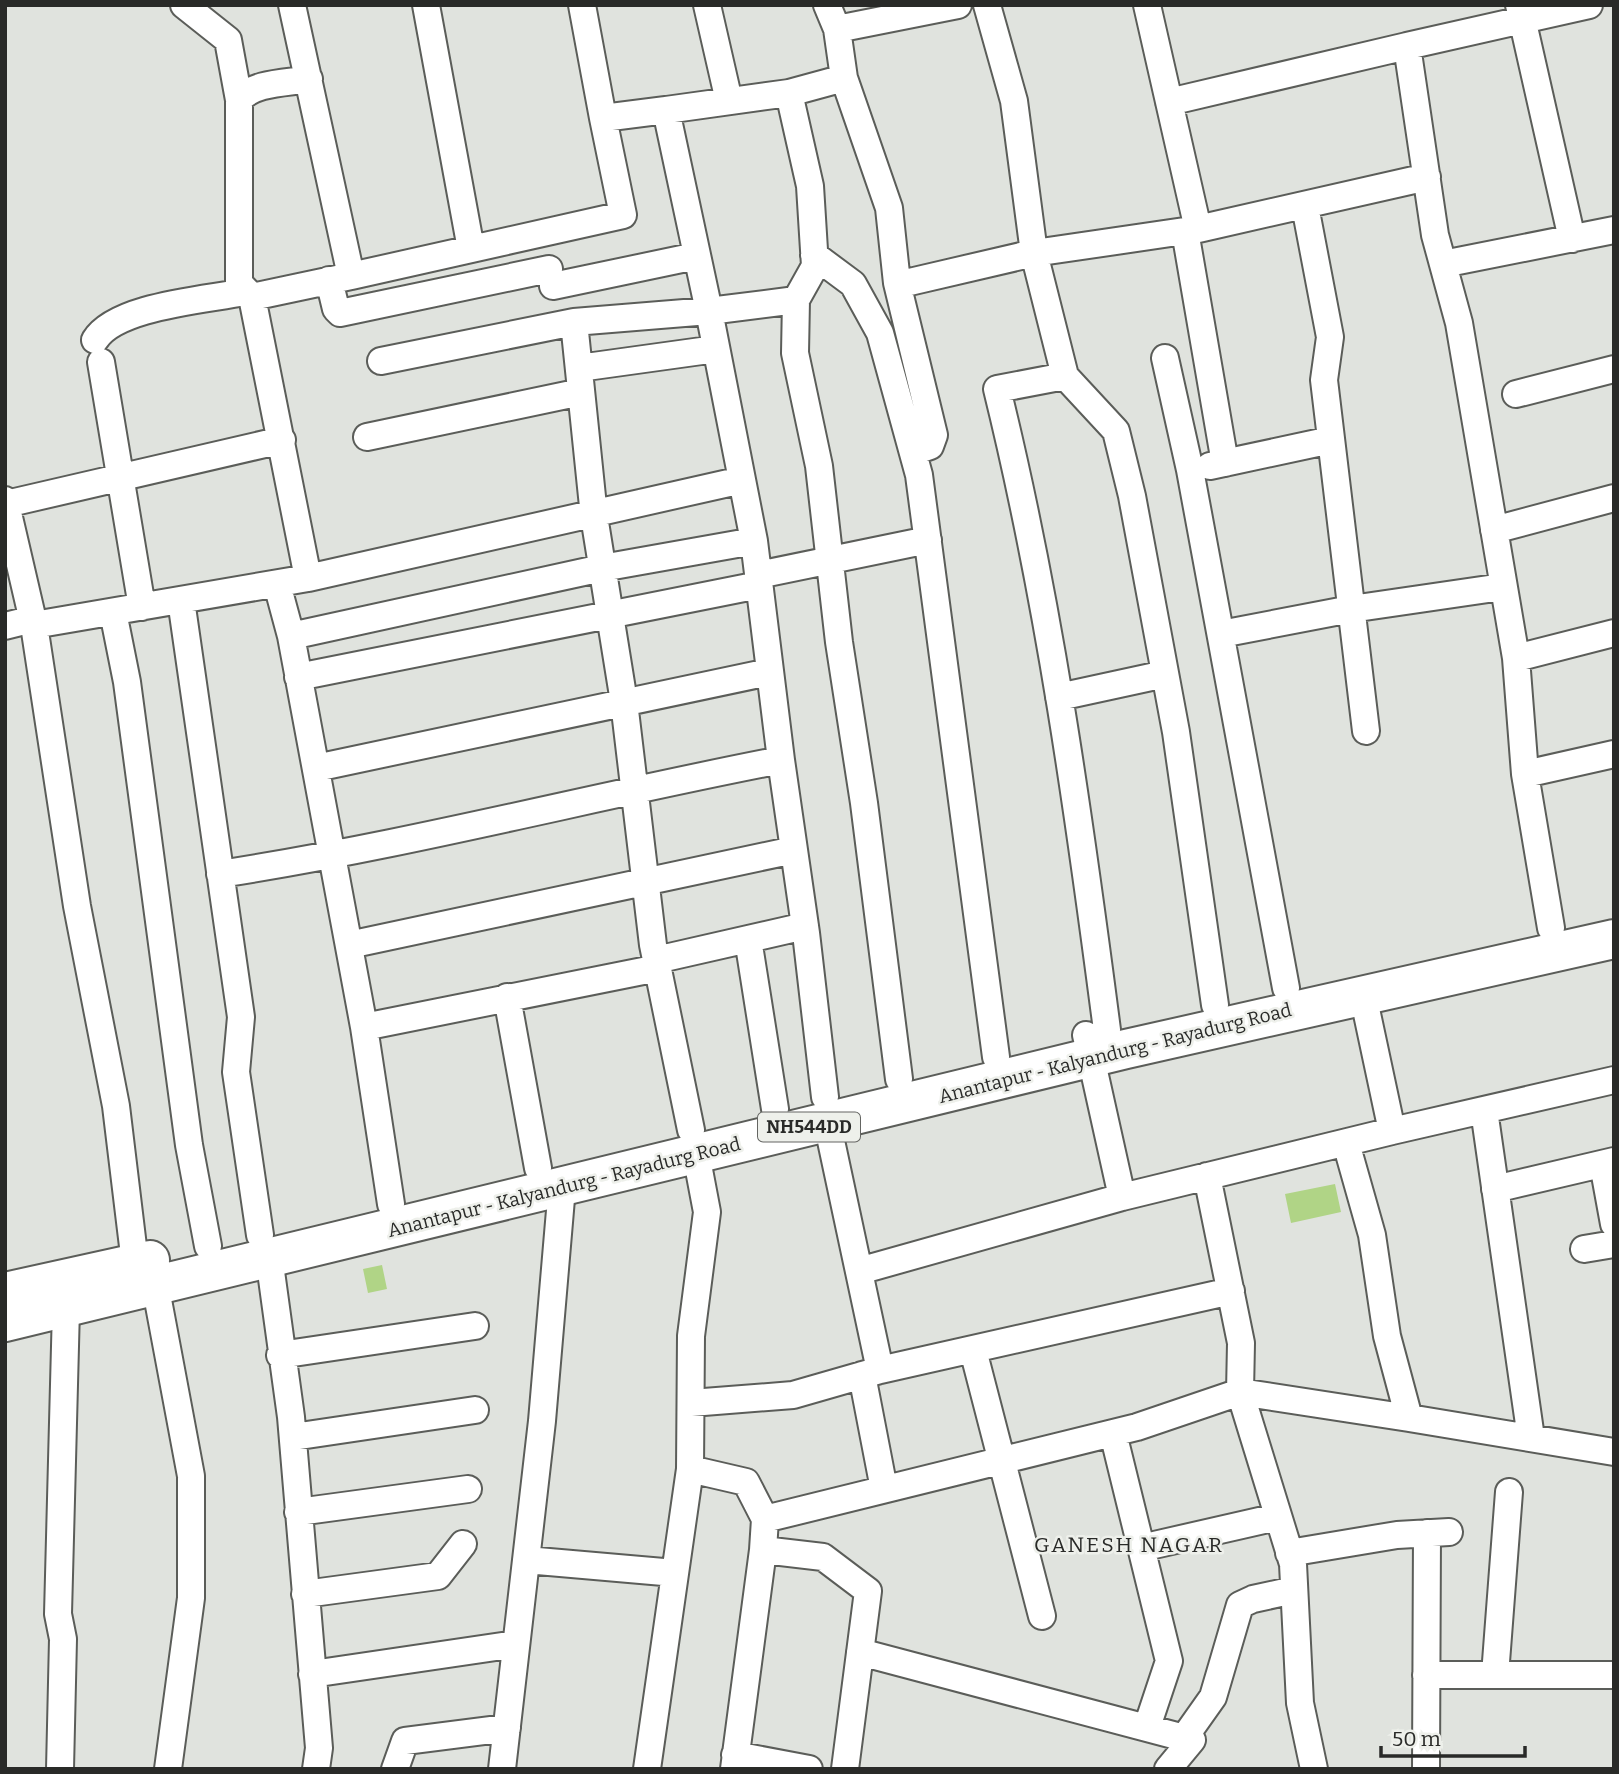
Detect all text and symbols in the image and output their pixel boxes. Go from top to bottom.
street label: Anantapur - Kalyandurg - Rayadurg Road [936,998,1294,1108]
road number: NH544DD [758,1112,860,1142]
street label: Anantapur - Kalyandurg - Rayadurg Road [385,1132,743,1242]
district label: GANESH NAGAR [1034,1532,1224,1558]
scale bar [1381,1714,1524,1758]
text: 50 m [1392,1726,1441,1752]

